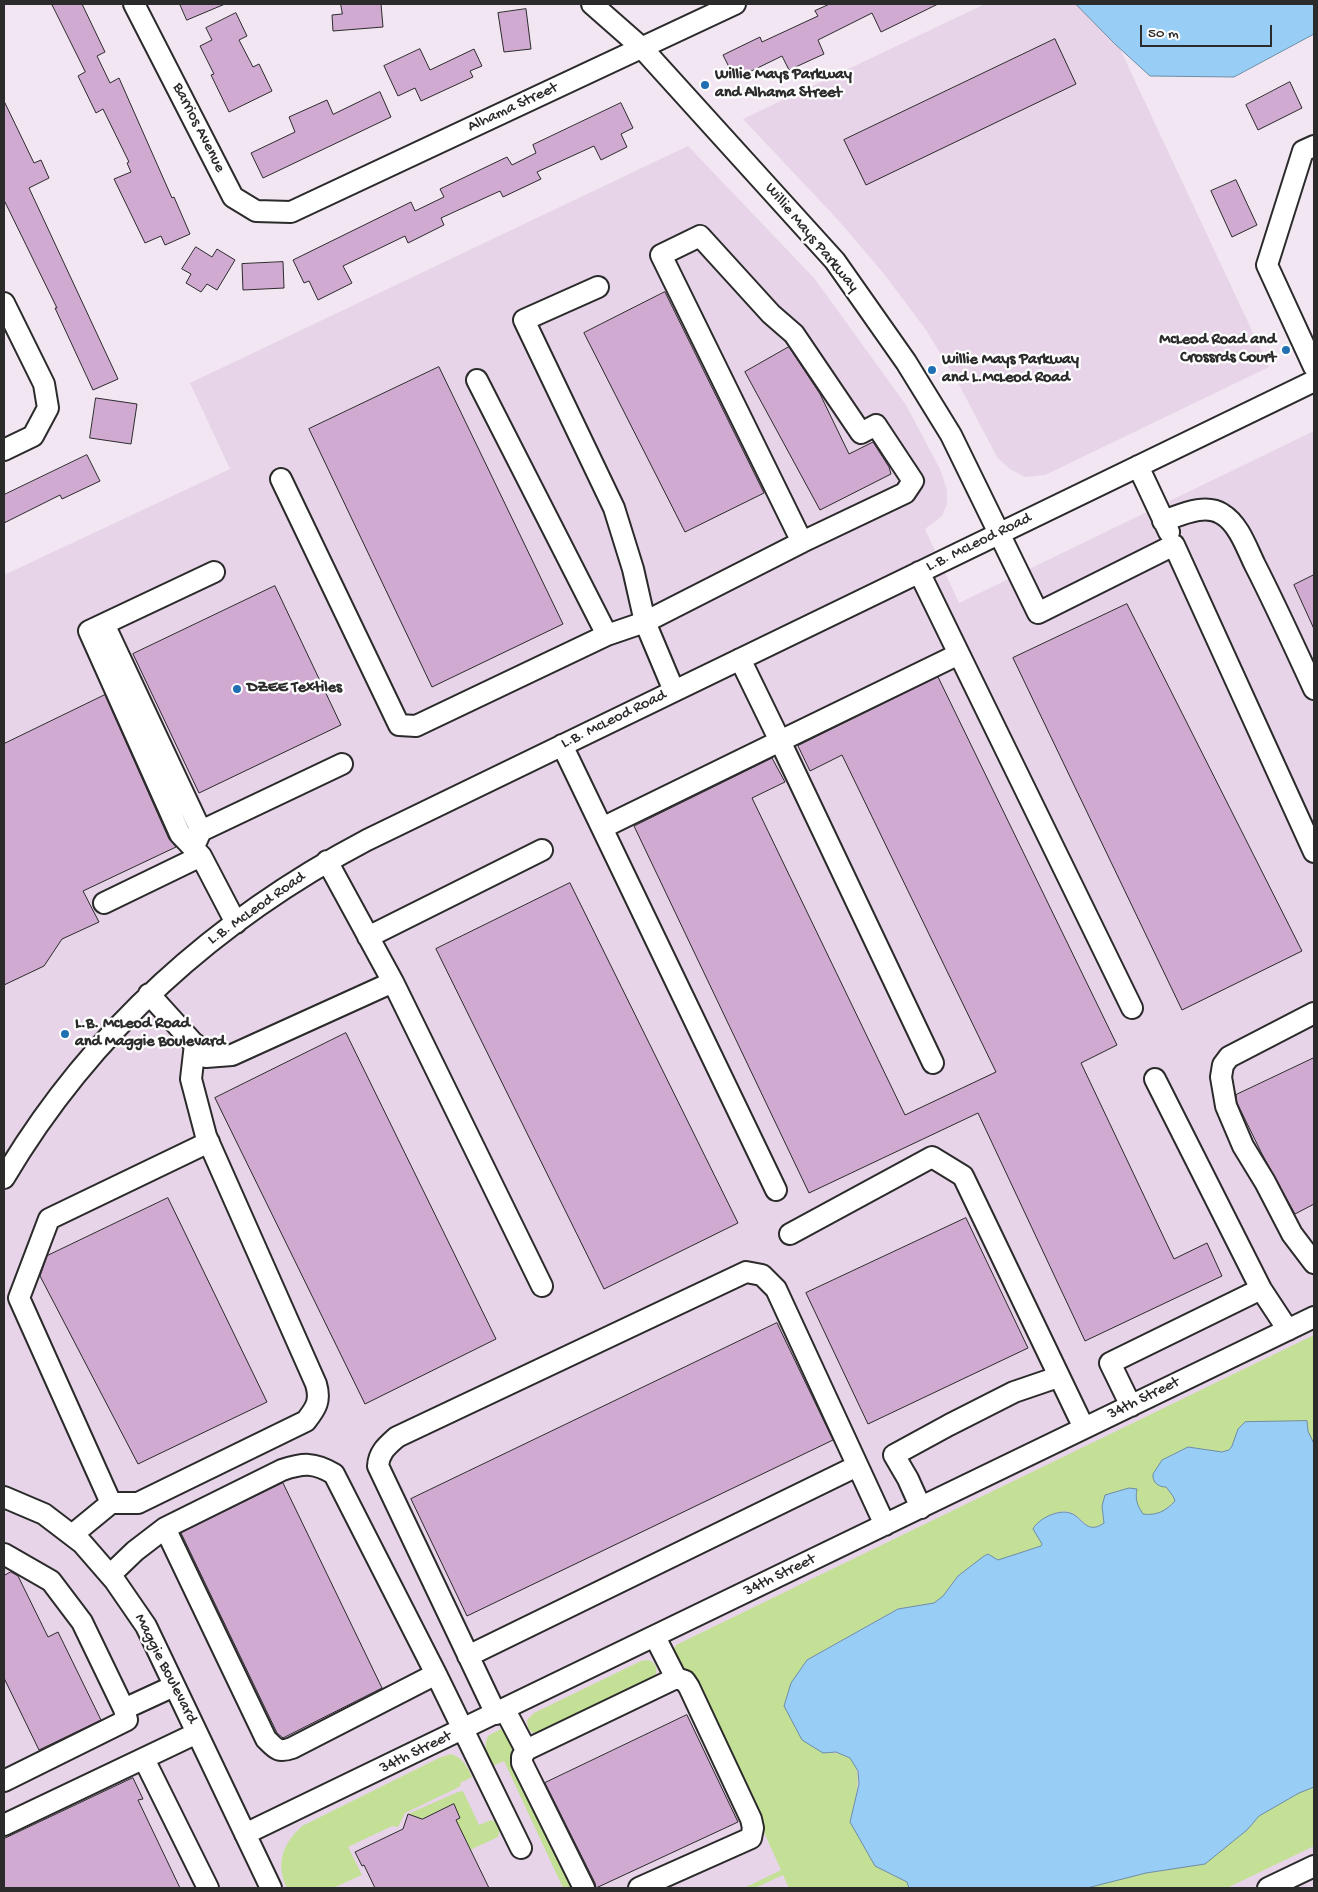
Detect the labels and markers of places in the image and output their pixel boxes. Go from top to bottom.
place label: Willie Mays Parkway and Alhama Street [715,66,852,104]
marker: Willie Mays Parkway and Alhama Street [699,79,711,91]
place label: McLeod Road and Crossrds Court [1159,331,1276,369]
marker: McLeod Road and Crossrds Court [1280,344,1292,356]
place label: Willie Mays Parkway and L.McLeod Road [942,351,1079,389]
marker: Willie Mays Parkway and L.McLeod Road [926,364,938,376]
place label: DZEE Textiles [247,679,342,699]
marker: DZEE Textiles [231,683,243,695]
place label: L.B. McLeod Road and Maggie Boulevard [75,1015,225,1053]
marker: L.B. McLeod Road and Maggie Boulevard [59,1028,71,1040]

